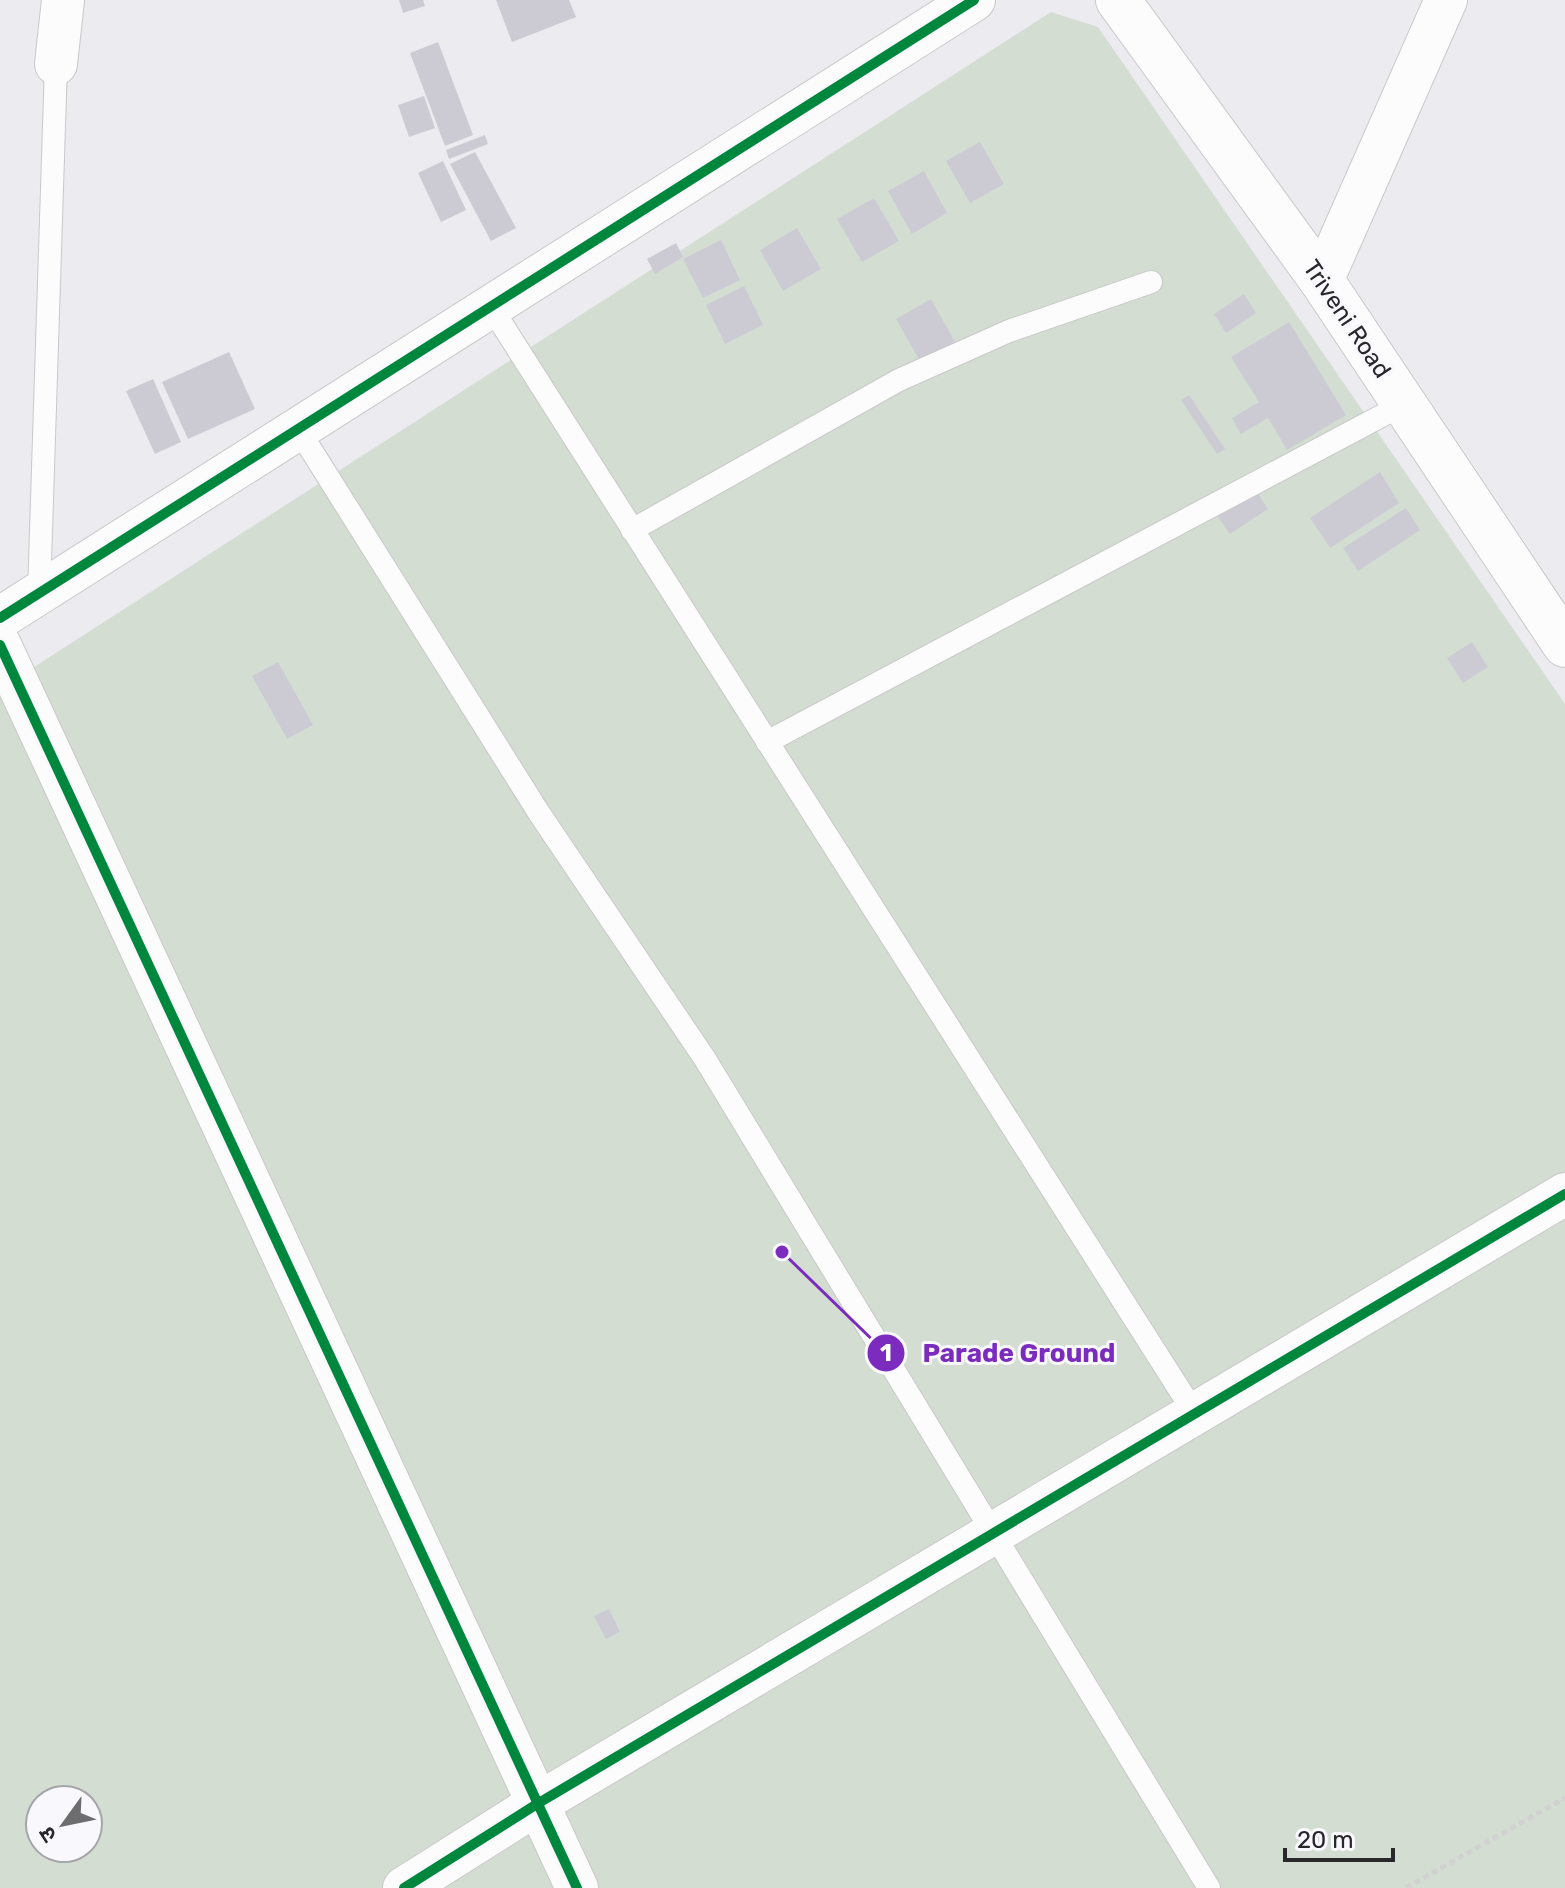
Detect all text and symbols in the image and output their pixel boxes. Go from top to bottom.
street label: Triveni Road [1297,255,1397,383]
callout: Parade Ground [866,1328,1131,1378]
text: Parade Ground [922,1338,1116,1369]
text: 1 [880,1339,892,1367]
north arrow [24,1784,104,1864]
scale bar [1285,1812,1393,1862]
text: उ [32,1821,62,1847]
text: 20 m [1297,1826,1354,1854]

